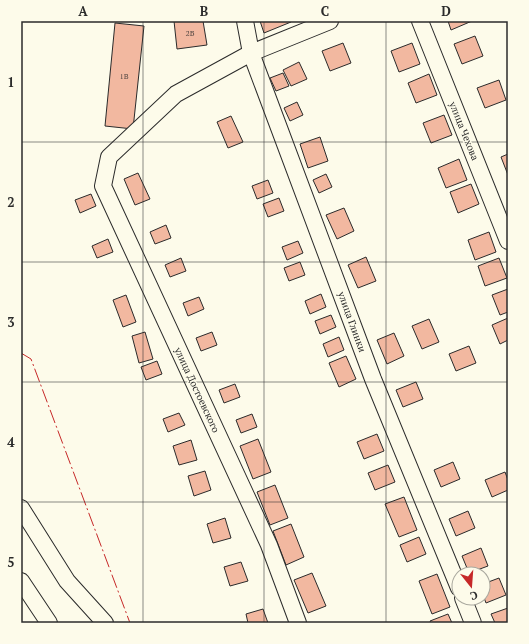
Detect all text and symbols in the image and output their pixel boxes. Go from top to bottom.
text: A [78,2,88,20]
text: B [200,2,208,20]
text: C [321,2,329,20]
text: D [441,2,451,20]
house number: 2Б [185,28,195,38]
house number: 1В [119,71,129,81]
text: 1 [7,73,15,91]
street label: улица Чехова [446,99,482,162]
text: 2 [7,193,15,211]
street label: улица Глинки [335,289,369,354]
text: 3 [7,313,15,331]
street label: улица Достоевского [171,344,223,435]
text: 4 [7,433,15,451]
text: 5 [7,553,15,571]
north arrow [451,566,491,606]
text: С [468,588,479,603]

